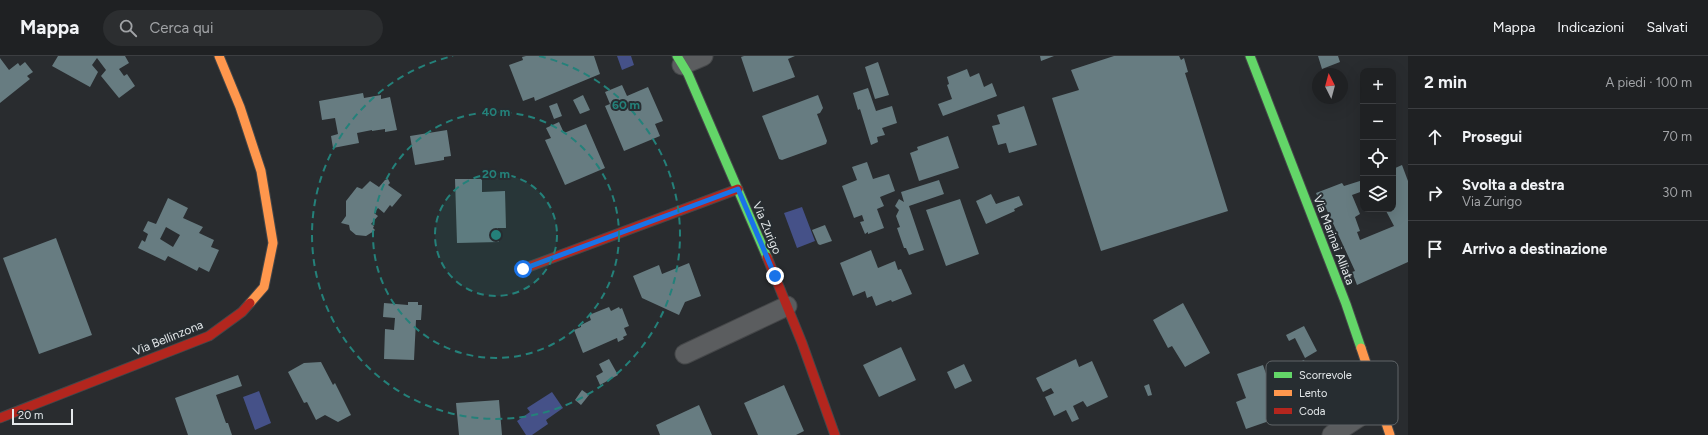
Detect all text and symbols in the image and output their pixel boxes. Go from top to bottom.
search box [103,10,383,46]
text: Mappa [20,16,79,39]
icon: search [117,17,139,39]
text: Cerca qui [149,19,213,37]
text: Mappa [1493,19,1535,36]
text: Indicazioni [1557,19,1624,36]
text: Salvati [1646,19,1688,36]
north arrow [1312,68,1348,104]
map controls [1360,68,1396,212]
button: + [1360,68,1396,104]
text: 2 min [1424,72,1467,92]
text: A piedi · 100 m [1606,75,1692,90]
text: 60 m [612,98,640,112]
button: − [1360,104,1396,140]
text: 40 m [482,105,510,119]
icon: ahead [1424,126,1446,148]
text: Prosegui [1462,128,1522,146]
text: 70 m [1662,129,1692,144]
button: locate [1360,140,1396,176]
text: 20 m [482,167,510,181]
button: layers [1360,176,1396,212]
text: Svolta a destra [1462,176,1565,194]
icon: right [1424,182,1446,204]
text: 30 m [1662,185,1692,200]
street label: Via Marinai Alliata [1310,193,1358,287]
text: Via Zurigo [1462,194,1522,209]
street label: Via Zurigo [750,200,784,256]
centre of rings [489,228,503,242]
icon: arrive [1424,238,1446,260]
text: Arrivo a destinazione [1462,240,1607,258]
route start [514,260,532,278]
route end [766,267,784,285]
street label: Via Bellinzona [131,318,205,358]
legend [1266,361,1398,425]
text: Scorrevole [1299,369,1352,382]
text: Lento [1299,387,1327,400]
text: Coda [1299,405,1325,418]
scale bar [12,407,73,426]
text: 20 m [18,409,43,422]

